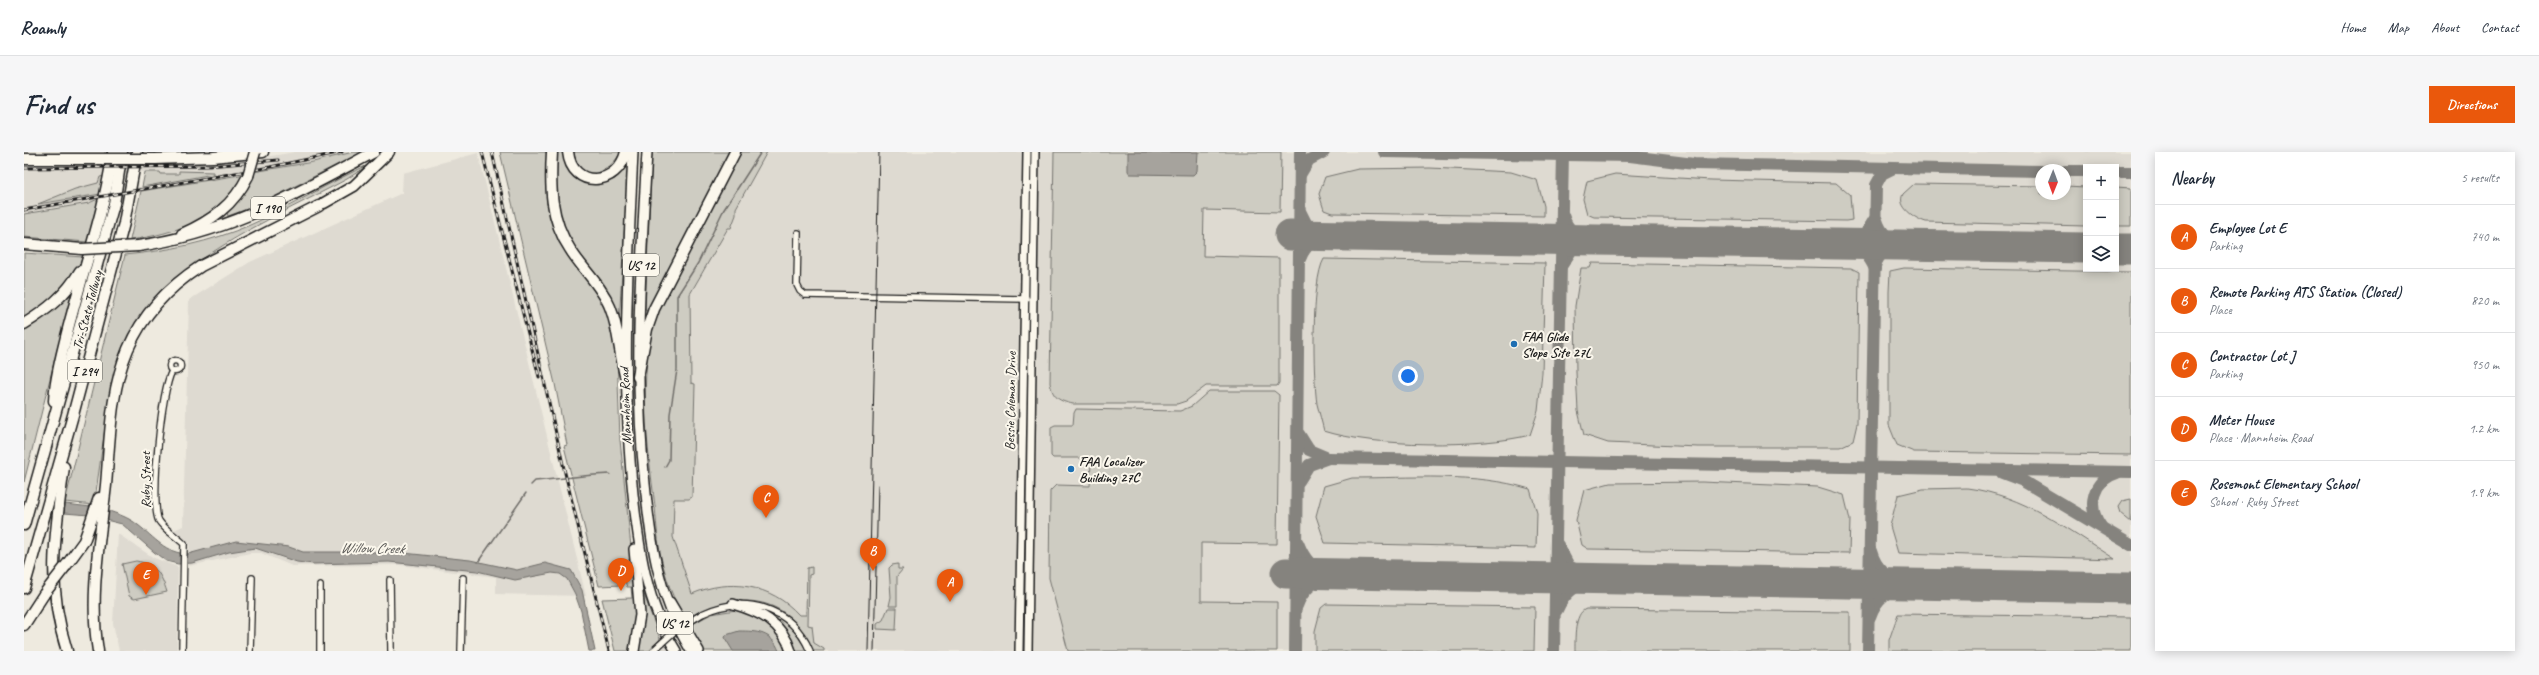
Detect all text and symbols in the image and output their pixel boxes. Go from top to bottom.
text: Roamly [20,16,66,40]
text: Home [2340,19,2366,36]
text: Map [2388,19,2409,36]
text: About [2431,19,2459,36]
text: Contact [2481,19,2519,36]
button: Directions [2429,86,2515,123]
text: Find us [24,87,94,122]
north arrow [2035,164,2071,200]
map controls [2083,164,2119,272]
button: + [2083,164,2119,200]
text: Nearby [2171,168,2214,189]
text: 5 results [2461,170,2499,186]
road number: I 190 [251,197,285,219]
button: − [2083,200,2119,236]
text: Employee Lot E [2209,219,2286,238]
text: A [2181,229,2187,245]
text: 740 m [2471,229,2499,245]
button: layers [2083,236,2119,272]
text: Parking [2209,238,2243,254]
road number: US 12 [623,254,659,276]
street label: Tri-State Tollway [69,268,106,351]
text: Remote Parking ATS Station (Closed) [2209,283,2401,302]
text: B [2181,293,2187,309]
text: 820 m [2471,293,2499,309]
text: Place [2209,302,2232,318]
place label: FAA Glide Slope Site 27L [1522,328,1592,361]
marker: FAA Glide Slope Site 27L [1509,339,1519,349]
text: Contractor Lot J [2209,347,2295,366]
street label: Bessie Coleman Drive [1001,350,1020,451]
text: C [2181,357,2187,373]
text: 950 m [2471,357,2499,373]
road number: I 294 [68,360,102,382]
street label: Mannheim Road [616,365,635,445]
your location [1398,366,1418,386]
text: Parking [2209,366,2243,382]
text: Meter House [2209,411,2274,430]
text: D [2180,421,2188,437]
text: 1.2 km [2469,421,2499,437]
text: Place · Mannheim Road [2209,430,2312,446]
street label: Ruby Street [137,450,154,508]
place label: FAA Localizer Building 27C [1079,453,1146,486]
marker: FAA Localizer Building 27C [1066,464,1076,474]
text: Rosemont Elementary School [2209,475,2358,494]
pin: C [753,485,779,518]
text: E [2181,485,2187,501]
text: 1.9 km [2469,485,2499,501]
text: School · Ruby Street [2209,494,2298,510]
water label: Willow Creek [340,538,406,559]
pin: B [860,538,886,571]
pin: D [608,558,634,591]
pin: E [133,562,159,595]
pin: A [937,569,963,602]
road number: US 12 [657,612,693,634]

